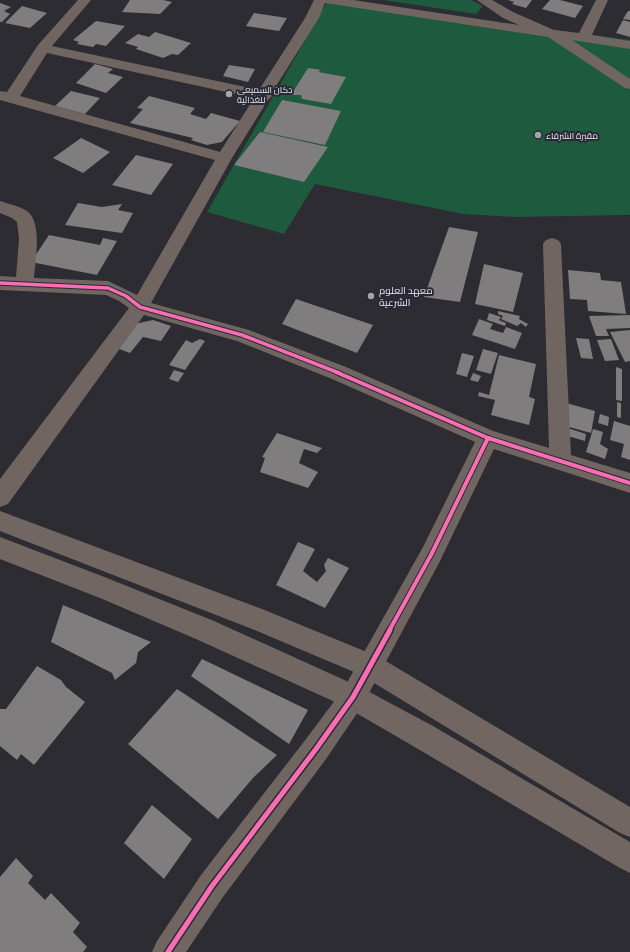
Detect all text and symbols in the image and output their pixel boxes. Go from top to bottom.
place label: دكان السميعي للغذائية [237,84,292,105]
marker: دكان السميعي للغذائية [224,89,234,99]
marker: مقبرة الشرفاء [533,130,543,140]
place label: مقبرة الشرفاء [546,130,598,141]
place label: معهد العلوم الشرعية [379,284,433,308]
marker: معهد العلوم الشرعية [366,291,376,301]

